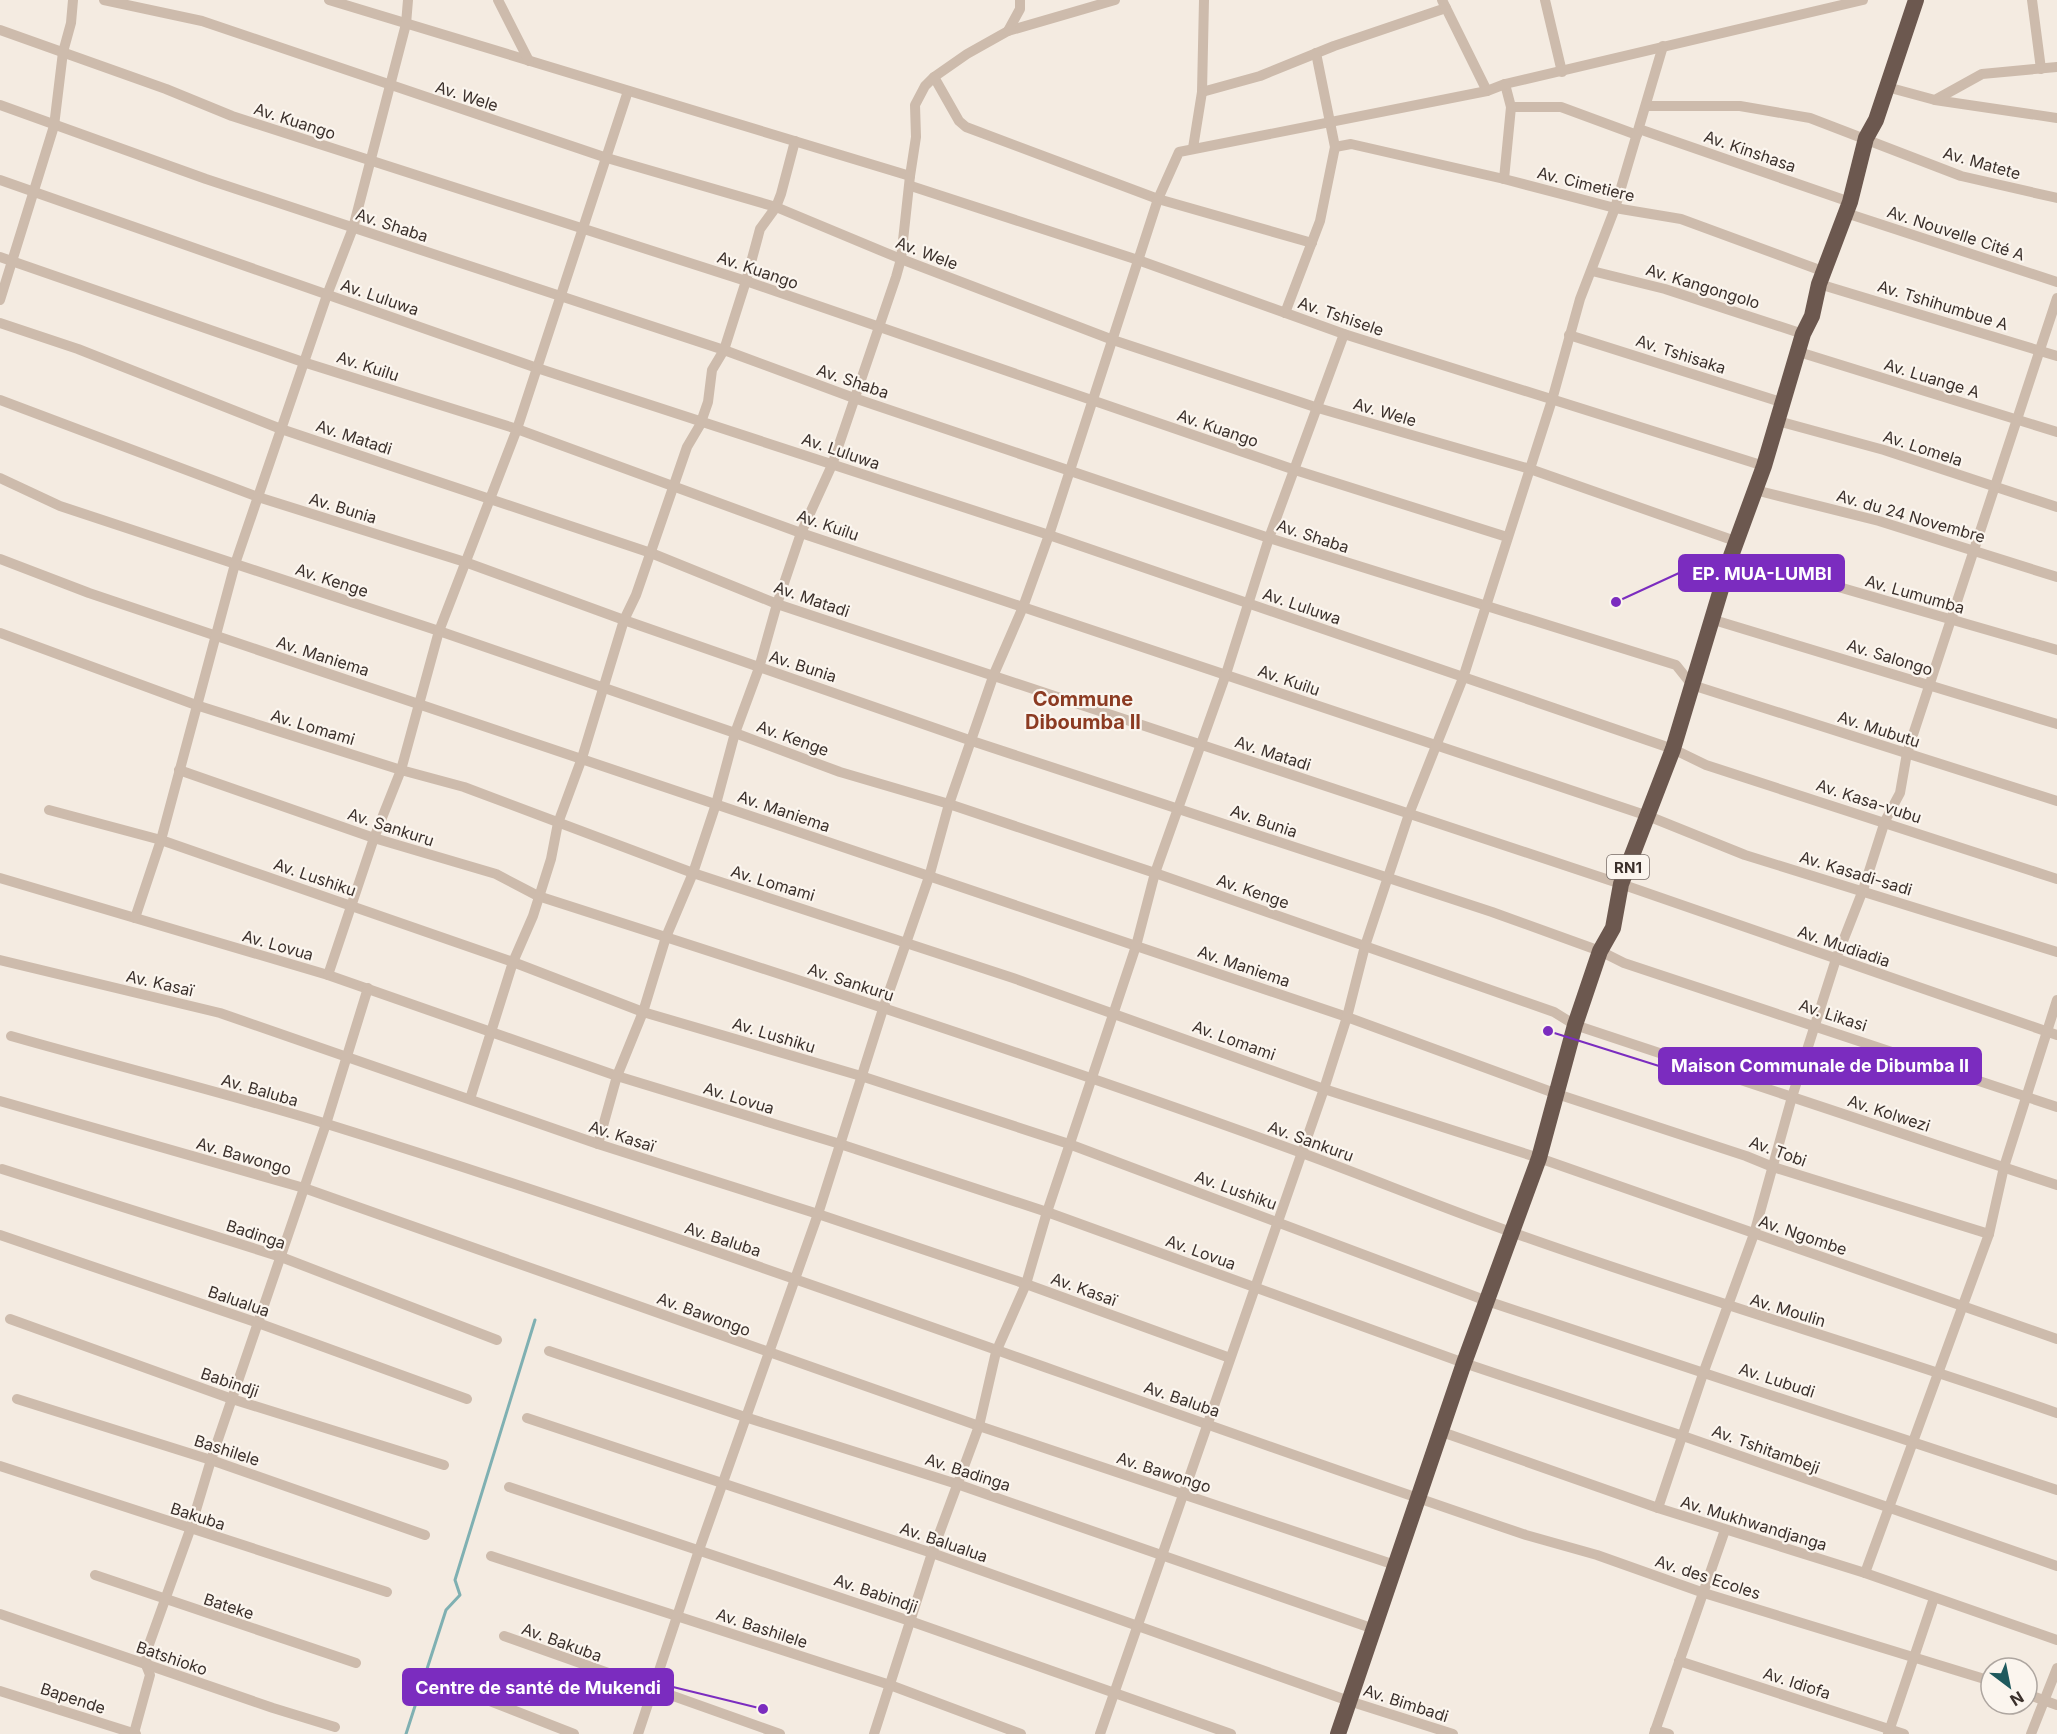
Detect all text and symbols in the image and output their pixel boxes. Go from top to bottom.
street label: Av. Wele [433,76,501,116]
street label: Av. Kuango [252,98,338,144]
street label: Av. Kinshasa [1701,126,1799,176]
street label: Av. Matete [1941,142,2023,184]
street label: Av. Cimetiere [1535,162,1637,206]
street label: Av. Nouvelle Cité A [1885,201,2027,265]
street label: Av. Shaba [353,204,431,246]
street label: Av. Wele [893,232,961,274]
street label: Av. Kuango [715,247,801,293]
street label: Av. Kangongolo [1644,259,1762,313]
street label: Av. Luluwa [338,274,422,320]
street label: Av. Tshihumbue A [1875,276,2011,334]
street label: Av. Tshisele [1296,292,1386,340]
street label: Av. Tshisaka [1633,330,1729,378]
street label: Av. Kuilu [334,347,402,385]
street label: Av. Luange A [1882,354,1982,402]
street label: Av. Shaba [814,359,892,403]
street label: Av. Wele [1351,393,1419,431]
street label: Av. Kuango [1175,405,1261,451]
street label: Av. Matadi [313,415,395,459]
street label: Av. Lomela [1881,426,1965,470]
street label: Av. Luluwa [799,428,883,474]
street label: Av. du 24 Novembre [1834,485,1988,547]
street label: Av. Bunia [307,488,379,528]
street label: Av. Kuilu [794,505,862,545]
street label: Av. Shaba [1274,515,1352,557]
callout: EP. MUA-LUMBI [1679,555,1844,591]
street label: Av. Kenge [293,559,371,601]
text: EP. MUA-LUMBI [1692,563,1832,584]
street label: Av. Lumumba [1863,570,1967,618]
street label: Av. Matadi [772,577,852,621]
street label: Av. Luluwa [1260,583,1344,629]
street label: Av. Maniema [274,632,372,680]
street label: Av. Salongo [1845,634,1935,680]
street label: Av. Bunia [767,646,839,686]
street label: Av. Kuilu [1255,660,1323,700]
district label: Commune Diboumba II [1025,687,1141,734]
street label: Av. Lomami [269,705,357,749]
street label: Av. Mubutu [1835,706,1923,752]
street label: Av. Kenge [754,716,832,760]
street label: Av. Matadi [1232,731,1314,775]
street label: Av. Kasa-vubu [1814,775,1924,827]
street label: Av. Maniema [735,786,833,836]
street label: Av. Bunia [1228,800,1300,842]
street label: Av. Sankuru [345,804,437,850]
street label: Av. Kasadi-sadi [1797,846,1915,900]
street label: Av. Lushiku [271,854,359,900]
road number: RN1 [1607,855,1649,879]
street label: Av. Lomami [729,861,817,905]
street label: Av. Kenge [1214,869,1292,913]
street label: Av. Mudiadia [1795,921,1893,971]
street label: Av. Lovua [240,925,316,965]
street label: Av. Maniema [1195,941,1293,991]
street label: Av. Sankuru [805,959,897,1005]
street label: Av. Kasaï [124,966,197,1001]
street label: Av. Likasi [1796,995,1870,1035]
street label: Av. Lushiku [730,1013,818,1057]
street label: Av. Lomami [1190,1016,1278,1064]
callout: Maison Communale de Dibumba II [1659,1048,1981,1084]
text: Maison Communale de Dibumba II [1671,1055,1969,1076]
street label: Av. Baluba [219,1069,301,1111]
street label: Av. Lovua [701,1078,777,1118]
street label: Av. Kolwezi [1845,1090,1933,1136]
street label: Av. Kasaï [586,1116,659,1156]
street label: Av. Sankuru [1265,1116,1357,1166]
street label: Av. Tobi [1747,1131,1809,1171]
street label: Av. Bawongo [194,1133,294,1179]
street label: Av. Lushiku [1192,1166,1280,1214]
street label: Av. Ngombe [1756,1211,1850,1259]
street label: Badinga [224,1215,288,1253]
street label: Av. Baluba [682,1217,764,1261]
street label: Av. Lovua [1163,1230,1239,1274]
street label: Av. Kasaï [1048,1268,1121,1310]
street label: Balualua [205,1281,273,1321]
street label: Av. Bawongo [655,1288,753,1340]
street label: Av. Moulin [1748,1289,1828,1331]
street label: Av. Lubudi [1736,1358,1818,1402]
street label: Babindji [198,1363,262,1401]
street label: Av. Baluba [1141,1377,1223,1421]
street label: Av. Tshitambeji [1709,1420,1823,1478]
street label: Bashilele [192,1430,262,1470]
street label: Av. Bawongo [1114,1447,1214,1497]
street label: Av. Badinga [923,1449,1013,1495]
street label: Av. Mukhwandjanga [1678,1491,1830,1555]
street label: Bakuba [168,1498,228,1534]
street label: Av. Balualua [898,1518,990,1566]
street label: Av. des Ecoles [1653,1551,1763,1603]
street label: Av. Babindji [831,1569,921,1617]
street label: Bateke [201,1589,257,1623]
street label: Av. Bashilele [714,1604,810,1652]
street label: Av. Bakuba [519,1618,605,1666]
street label: Batshioko [134,1637,210,1679]
north arrow [1979,1656,2039,1716]
street label: Av. Idiofa [1761,1663,1833,1703]
callout: Centre de santé de Mukendi [403,1669,673,1705]
text: Centre de santé de Mukendi [415,1677,661,1698]
street label: Bapende [38,1678,108,1718]
street label: Av. Bimbadi [1361,1680,1451,1726]
text: N [2006,1687,2027,1710]

